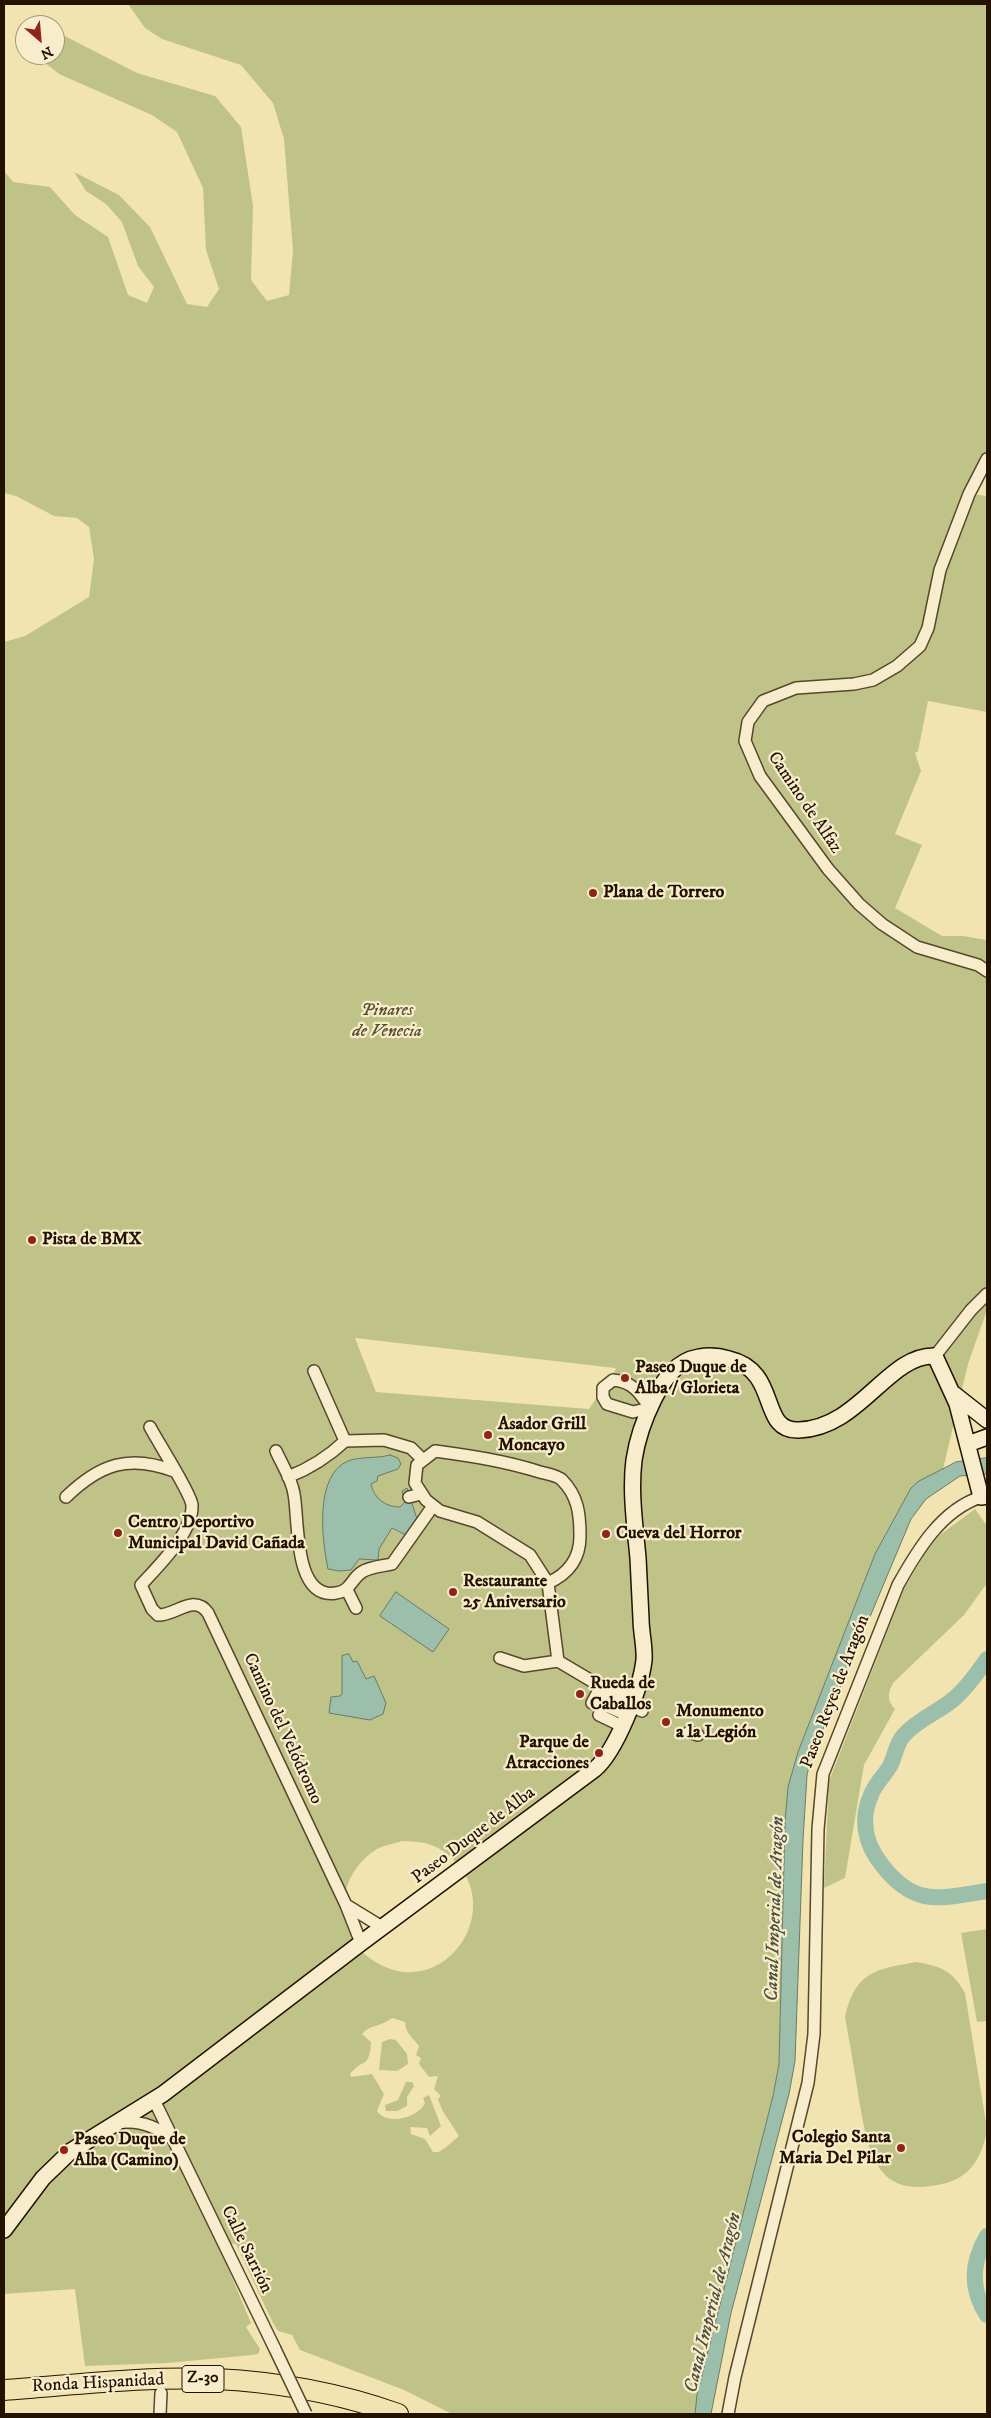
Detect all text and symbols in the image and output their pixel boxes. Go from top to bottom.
north arrow [15,15,65,65]
text: N [37,42,56,63]
street label: Camino de Alfaz [762,748,846,858]
place label: Plana de Torrero [603,882,724,904]
marker: Plana de Torrero [587,887,599,899]
park label: Pinares de Venecia [352,1000,422,1042]
place label: Pista de BMX [42,1229,142,1251]
marker: Pista de BMX [26,1234,38,1246]
place label: Paseo Duque de Alba / Glorieta [635,1357,747,1400]
marker: Paseo Duque de Alba / Glorieta [619,1372,631,1384]
place label: Asador Grill Moncayo [498,1414,586,1456]
marker: Asador Grill Moncayo [482,1429,494,1441]
place label: Centro Deportivo Municipal David Cañada [128,1512,305,1555]
place label: Cueva del Horror [616,1523,742,1545]
marker: Centro Deportivo Municipal David Cañada [112,1527,124,1539]
marker: Cueva del Horror [600,1528,612,1540]
place label: Restaurante 25 Aniversario [463,1571,566,1614]
marker: Restaurante 25 Aniversario [447,1586,459,1598]
street label: Paseo Reyes de Aragón [797,1612,875,1772]
street label: Camino del Velódromo [238,1650,326,1808]
place label: Rueda de Caballos [590,1673,655,1716]
marker: Rueda de Caballos [574,1688,586,1700]
place label: Monumento a la Legión [676,1701,764,1744]
marker: Monumento a la Legión [660,1716,672,1728]
place label: Parque de Atracciones [506,1732,589,1775]
marker: Parque de Atracciones [593,1747,605,1759]
street label: Paseo Duque de Alba [408,1783,540,1889]
water label: Canal Imperial de Aragón [761,1816,791,2002]
place label: Colegio Santa Maria Del Pilar [779,2127,891,2170]
place label: Paseo Duque de Alba (Camino) [74,2129,186,2172]
marker: Colegio Santa Maria Del Pilar [895,2142,907,2154]
marker: Paseo Duque de Alba (Camino) [58,2144,70,2156]
street label: Calle Sarrión [215,2203,277,2297]
water label: Canal Imperial de Aragón [681,2210,747,2396]
road number: Z-30 [182,2366,224,2392]
street label: Ronda Hispanidad [31,2370,165,2398]

